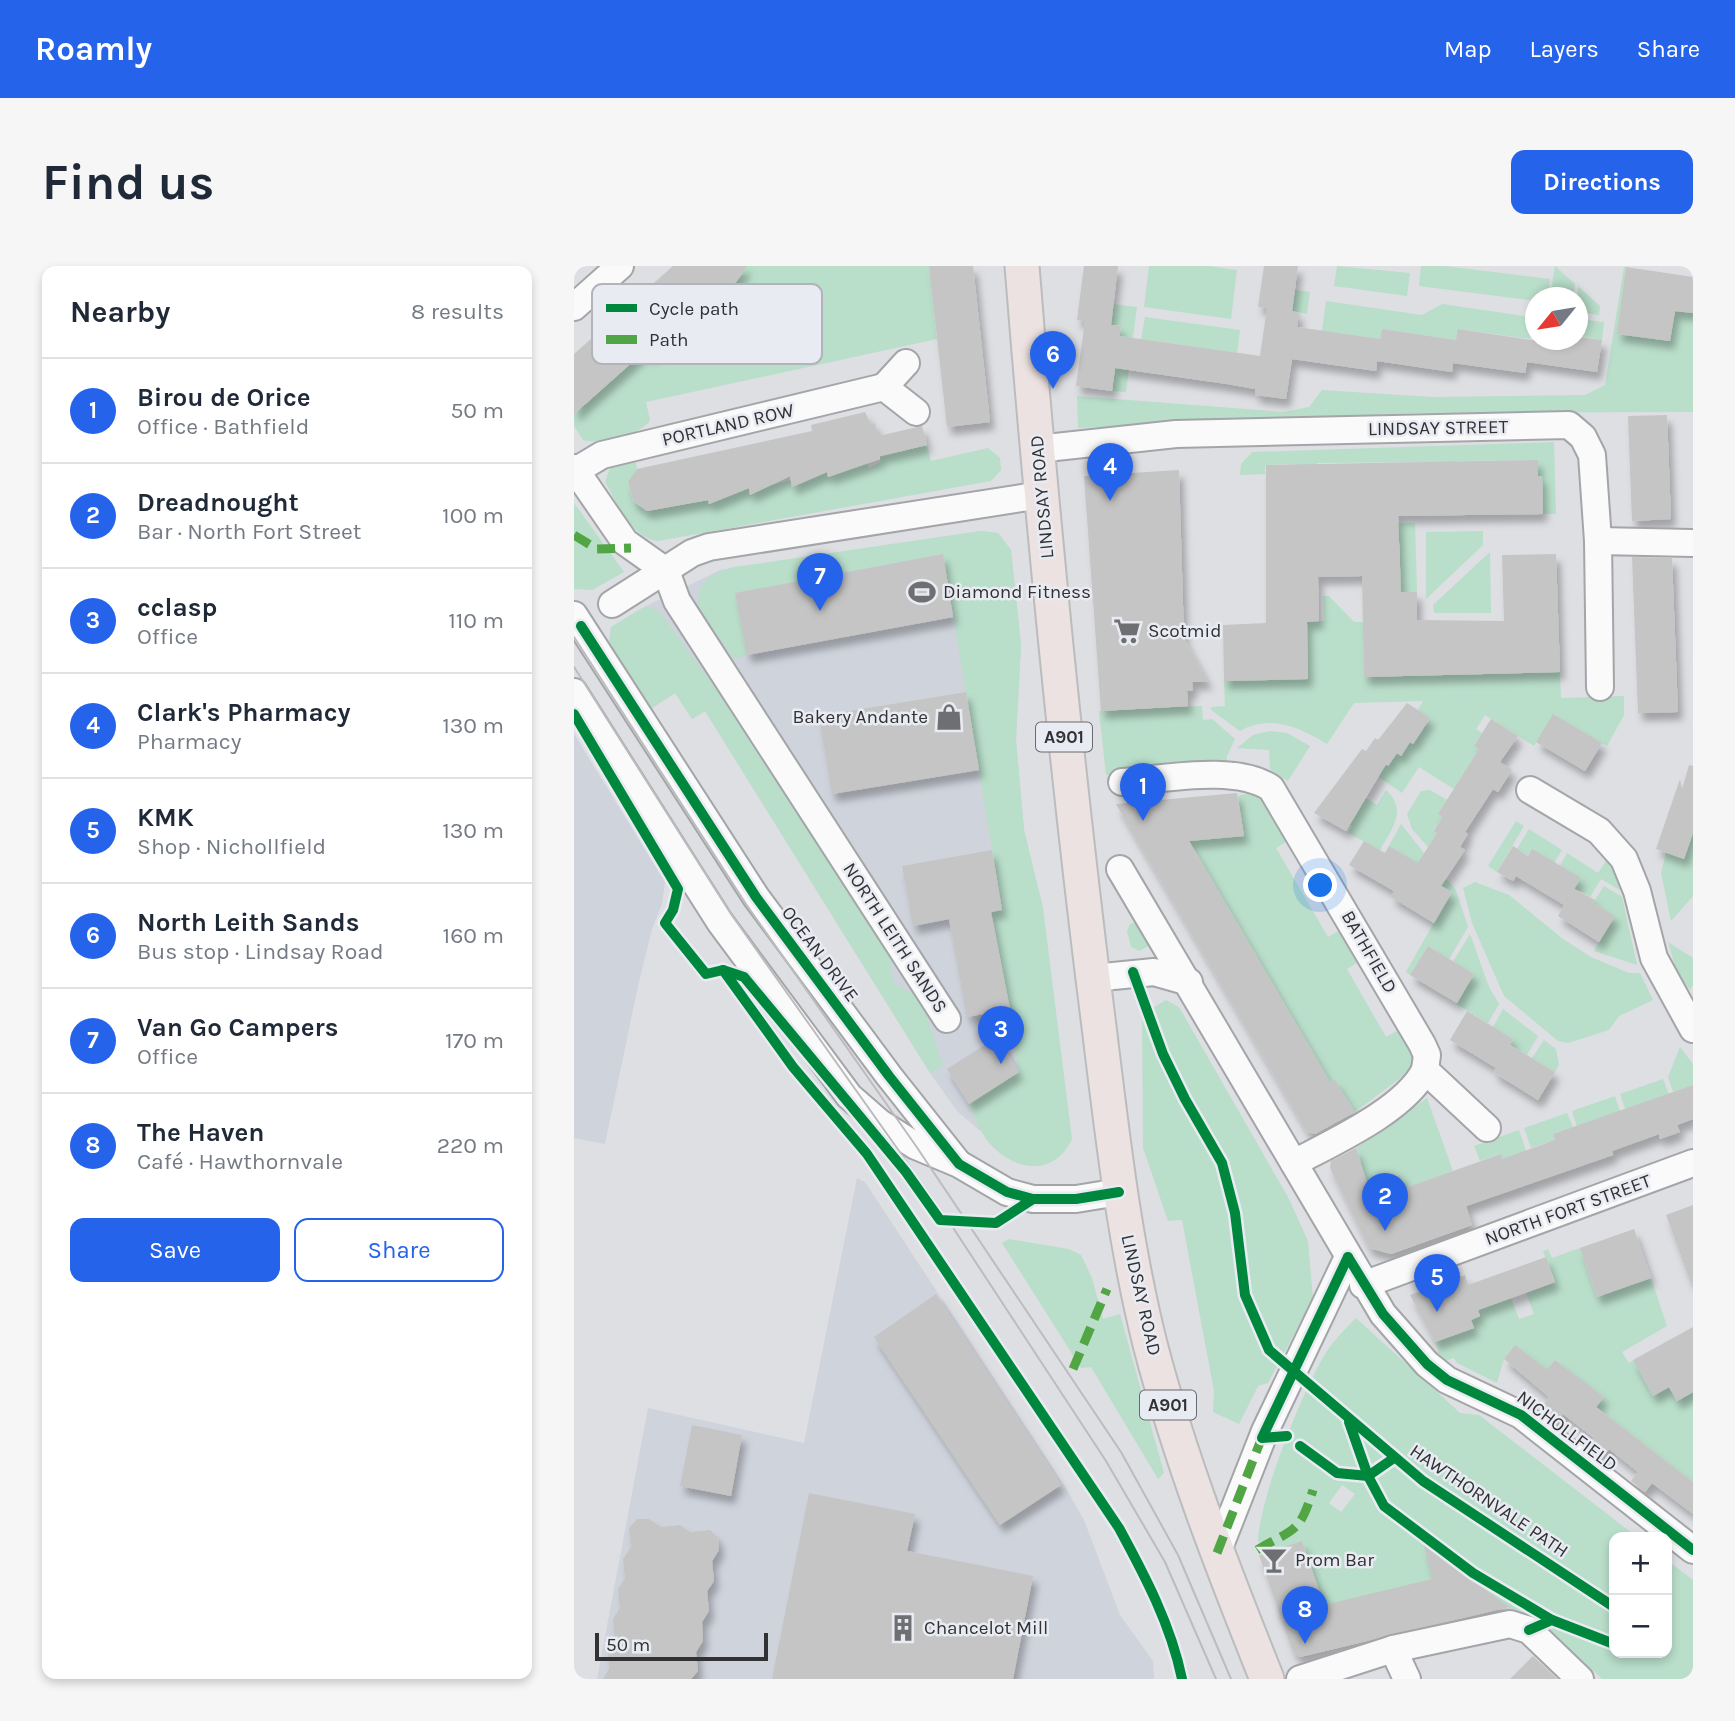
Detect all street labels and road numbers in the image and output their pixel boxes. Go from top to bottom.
street label: PORTLAND ROW [660,399,796,451]
street label: LINDSAY STREET [1368,416,1509,440]
street label: LINDSAY ROAD [1026,434,1058,560]
road number: A901 [1036,723,1092,752]
street label: NORTH LEITH SANDS [838,859,952,1017]
street label: OCEAN DRIVE [777,902,863,1006]
street label: BATHFIELD [1337,907,1401,997]
street label: NORTH FORT STREET [1482,1170,1654,1250]
street label: LINDSAY ROAD [1116,1232,1166,1358]
street label: NICHOLLFIELD [1512,1386,1622,1476]
road number: A901 [1140,1390,1196,1420]
street label: HAWTHORNVALE PATH [1406,1440,1572,1562]

